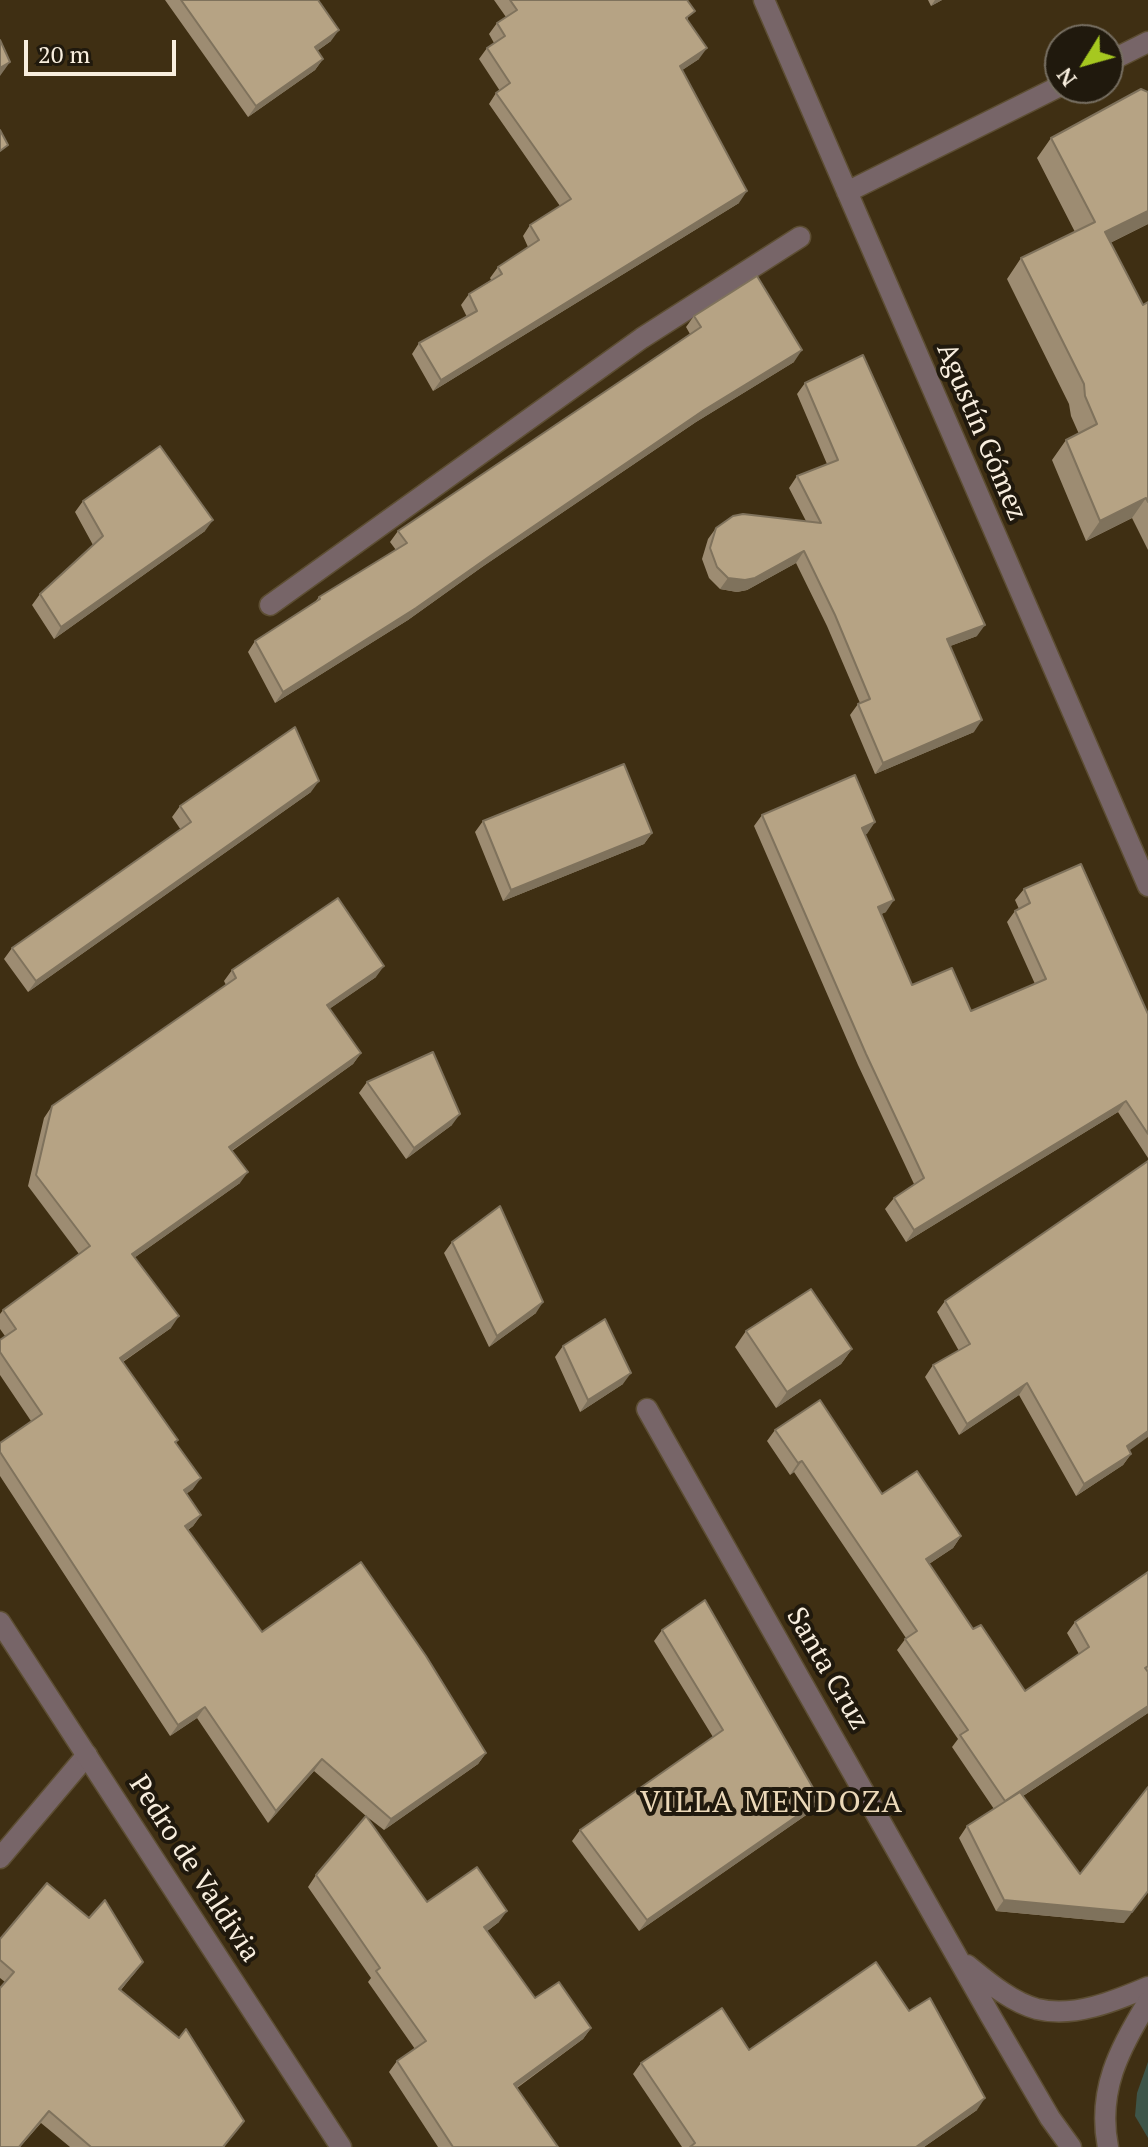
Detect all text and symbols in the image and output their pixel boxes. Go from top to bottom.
scale bar [28,24,180,74]
north arrow [1044,24,1124,104]
text: 20 m [38,38,90,70]
text: N [1049,62,1083,93]
street label: Agustín Gómez [928,338,1034,526]
street label: Santa Cruz [779,1602,875,1736]
street label: Pedro de Valdivia [121,1770,267,1968]
district label: VILLA MENDOZA [640,1785,904,1821]

